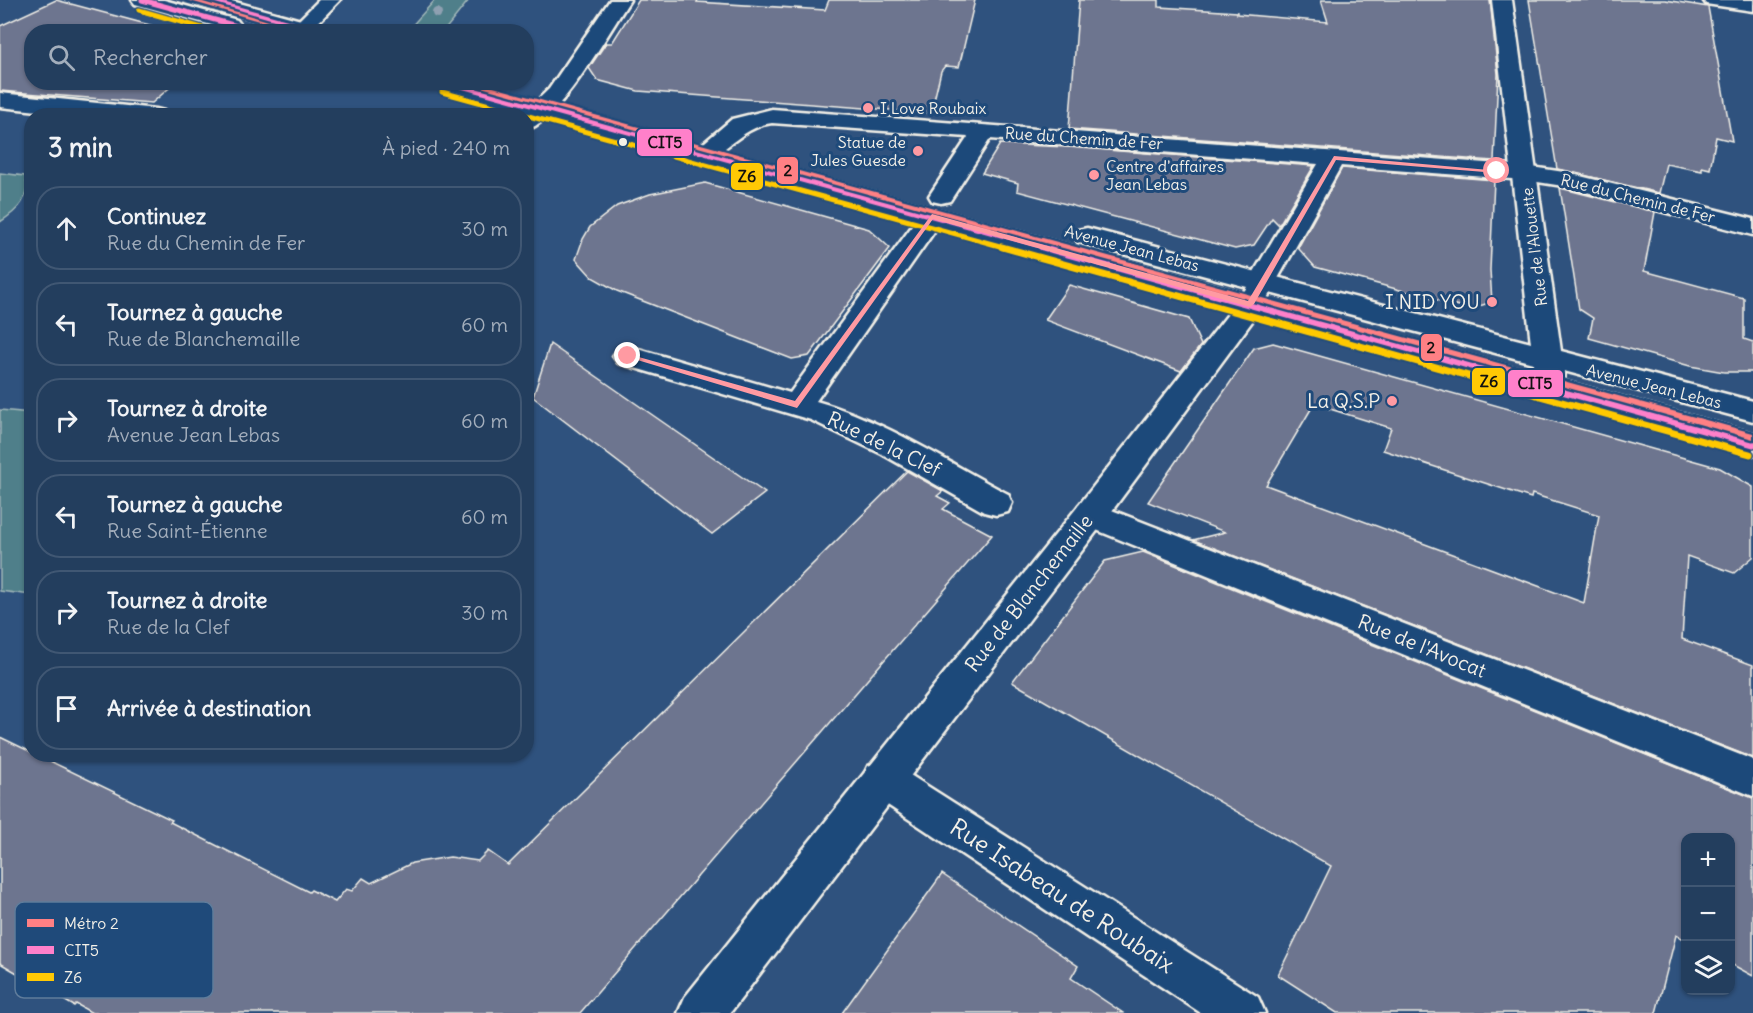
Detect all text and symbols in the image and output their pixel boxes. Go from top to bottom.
search box [24,24,534,90]
icon: search [45,41,78,74]
text: Rechercher [93,43,208,71]
place label: I Love Roubaix [880,98,986,118]
marker: I Love Roubaix [861,101,875,115]
street label: Rue du Chemin de Fer [1004,122,1164,154]
line badge: CIT5 [636,128,693,157]
text: 3 min [48,131,113,164]
text: CIT5 [647,132,683,152]
place label: Statue de Jules Guesde [811,132,906,170]
text: À pied · 240 m [382,135,510,160]
unlabelled marker [617,136,629,148]
marker: Statue de Jules Guesde [911,144,925,158]
line badge: 2 [776,156,799,185]
place label: Centre d'affaires Jean Lebas [1106,156,1224,194]
route start [1483,157,1509,183]
text: 2 [784,160,793,180]
line badge: Z6 [730,162,764,191]
text: Z6 [738,166,756,186]
marker: Centre d'affaires Jean Lebas [1087,168,1101,182]
street label: Rue du Chemin de Fer [1559,169,1718,227]
street label: Rue de l'Alouette [1517,186,1551,308]
text: Continuez [107,202,206,230]
icon: ahead [50,212,83,245]
text: 30 m [461,216,508,241]
street label: Avenue Jean Lebas [1063,220,1201,276]
text: Rue du Chemin de Fer [107,230,305,255]
place label: I NID YOU [1385,289,1480,314]
marker: I NID YOU [1485,295,1499,309]
text: Tournez à gauche [107,298,283,326]
icon: left [50,308,83,341]
text: 60 m [461,312,508,337]
text: Rue de Blanchemaille [107,326,300,351]
line badge: 2 [1420,333,1443,362]
text: 2 [1427,337,1436,357]
route end [614,342,640,368]
street label: Avenue Jean Lebas [1584,360,1724,412]
line badge: Z6 [1471,367,1506,396]
line badge: CIT5 [1507,369,1564,398]
text: Z6 [1480,371,1498,391]
text: CIT5 [1517,373,1553,393]
place label: La Q.S.P [1307,388,1380,413]
text: Tournez à droite [107,394,267,422]
marker: La Q.S.P [1385,394,1399,408]
icon: right [50,404,83,437]
street label: Rue de la Clef [824,405,945,482]
text: 60 m [461,408,508,433]
text: Avenue Jean Lebas [107,422,280,447]
text: Tournez à gauche [107,490,283,518]
icon: left [50,500,83,533]
text: 60 m [461,504,508,529]
street label: Rue de Blanchemaille [959,509,1098,677]
text: Rue Saint-Étienne [107,518,267,543]
text: Tournez à droite [107,586,267,614]
icon: right [50,596,83,629]
text: 30 m [461,600,508,625]
street label: Rue de l'Avocat [1354,608,1490,683]
text: Rue de la Clef [107,614,230,639]
icon: arrive [50,692,83,725]
text: Arrivée à destination [107,694,311,722]
street label: Rue Isabeau de Roubaix [945,811,1181,979]
map controls [1681,833,1735,995]
button: + [1681,833,1735,887]
button: − [1681,887,1735,941]
legend [15,902,213,998]
text: Métro 2 [64,913,119,933]
text: CIT5 [64,940,99,960]
button: layers [1681,941,1735,995]
text: Z6 [64,967,82,987]

